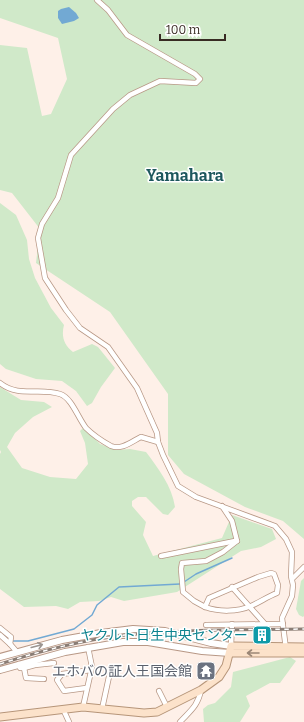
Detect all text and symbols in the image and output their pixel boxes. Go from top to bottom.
scale bar [160,16,225,42]
text: 100 m [166,23,201,37]
district label: Yamahara [146,166,224,185]
building icon: ヤクルト日生中央センター [251,624,273,646]
place label: ヤクルト日生中央センター [80,627,248,644]
one-way arrow [31,642,44,650]
one-way arrow [247,649,260,657]
temple icon: エホバの証人王国会館 [195,660,217,682]
place label: エホバの証人王国会館 [52,663,192,680]

